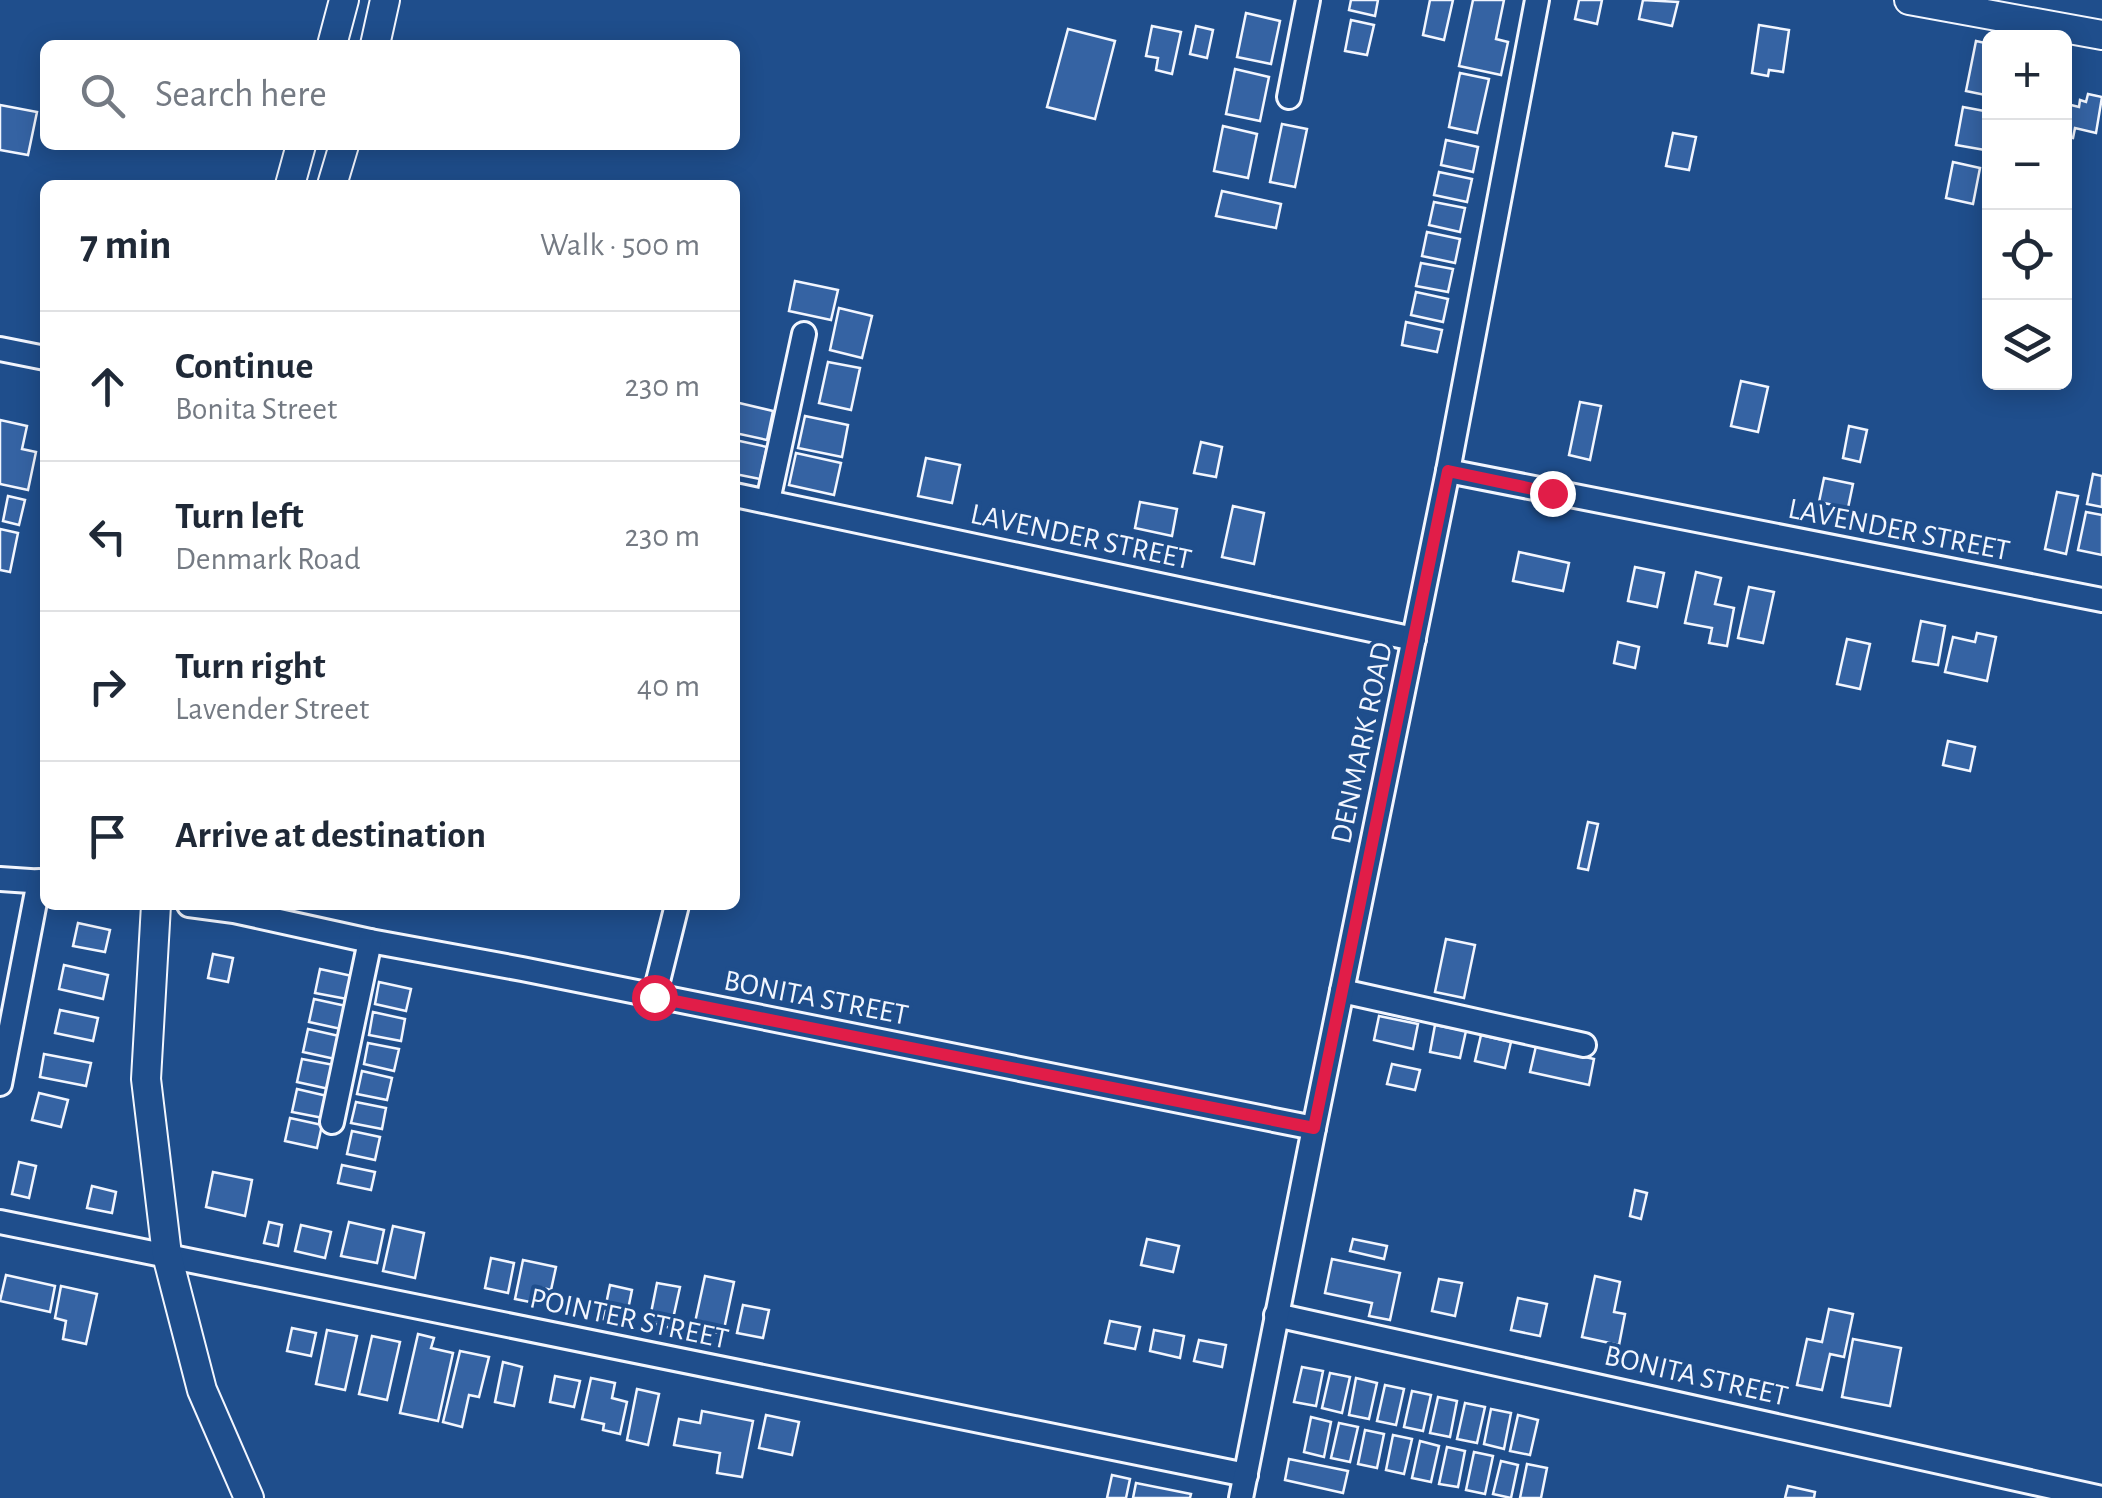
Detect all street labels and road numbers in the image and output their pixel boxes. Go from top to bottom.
street label: LAVENDER STREET [1786,494,2013,566]
street label: LAVENDER STREET [968,499,1195,575]
street label: DENMARK ROAD [1326,640,1398,846]
street label: BONITA STREET [721,965,911,1031]
street label: POINTER STREET [527,1283,731,1355]
street label: BONITA STREET [1601,1340,1791,1412]

